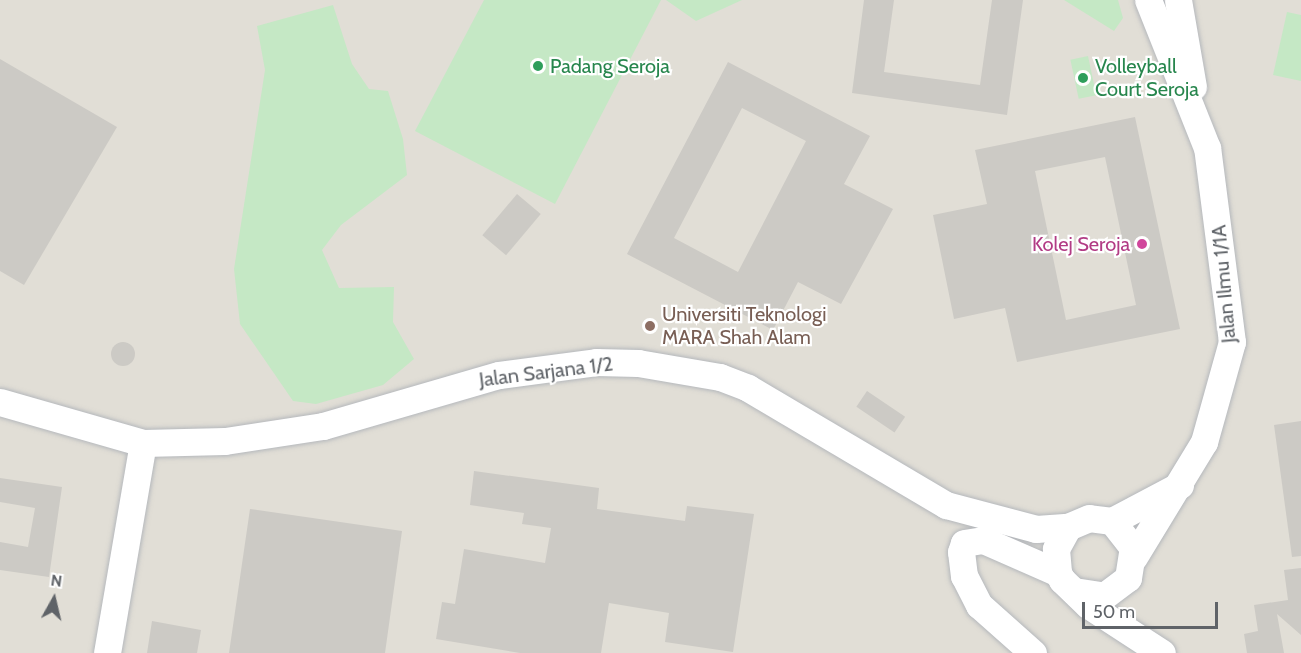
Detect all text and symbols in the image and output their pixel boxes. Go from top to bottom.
place label: Padang Seroja [550,54,670,78]
place label: Volleyball Court Seroja [1095,54,1199,101]
marker: Padang Seroja [531,59,545,73]
marker: Volleyball Court Seroja [1076,71,1090,85]
street label: Jalan Ilmu 1/1A [1207,224,1241,344]
place label: Kolej Seroja [1032,232,1130,256]
marker: Kolej Seroja [1135,237,1149,251]
place label: Universiti Teknologi MARA Shah Alam [662,302,826,349]
marker: Universiti Teknologi MARA Shah Alam [643,319,657,333]
street label: Jalan Sarjana 1/2 [478,352,614,392]
north arrow [24,569,84,629]
text: N [50,570,63,591]
scale bar [1085,590,1222,628]
text: 50 m [1093,601,1135,623]

